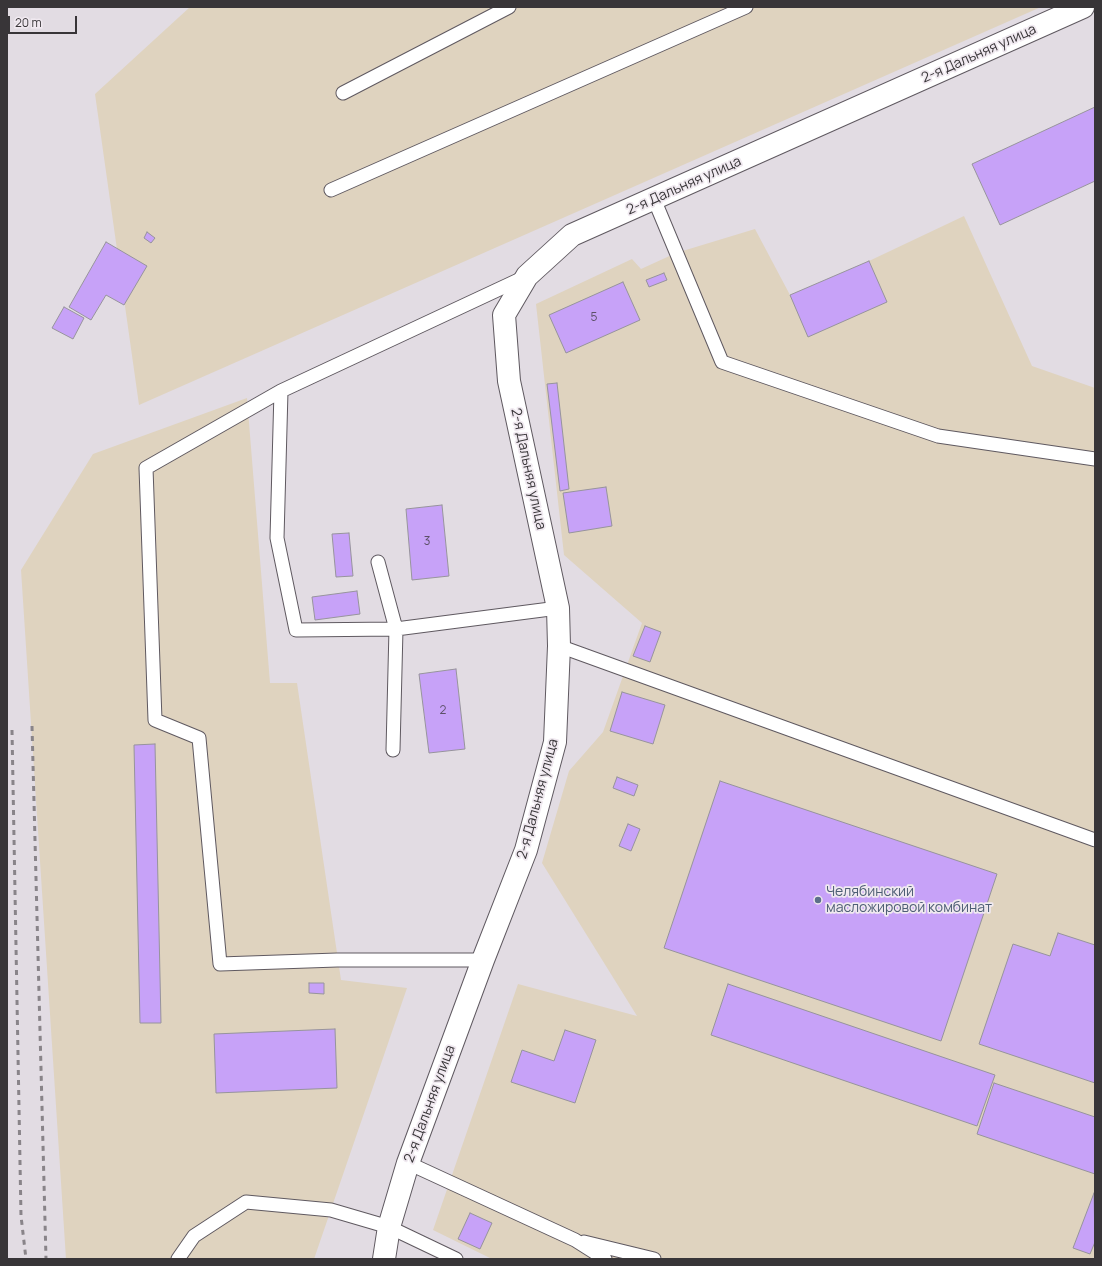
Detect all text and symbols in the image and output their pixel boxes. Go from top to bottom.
scale bar [10,8,79,34]
text: 20 m [15,14,42,31]
street label: 2-я Дальняя улица [919,21,1039,87]
street label: 2-я Дальняя улица [624,153,744,219]
house number: 5 [591,311,597,325]
street label: 2-я Дальняя улица [507,407,549,531]
house number: 3 [424,535,430,549]
house number: 2 [440,704,446,718]
street label: 2-я Дальняя улица [514,737,562,861]
place label: Челябинский масложировой комбинат [826,884,992,916]
marker: Челябинский масложировой комбинат [813,895,823,905]
street label: 2-я Дальняя улица [401,1043,459,1165]

